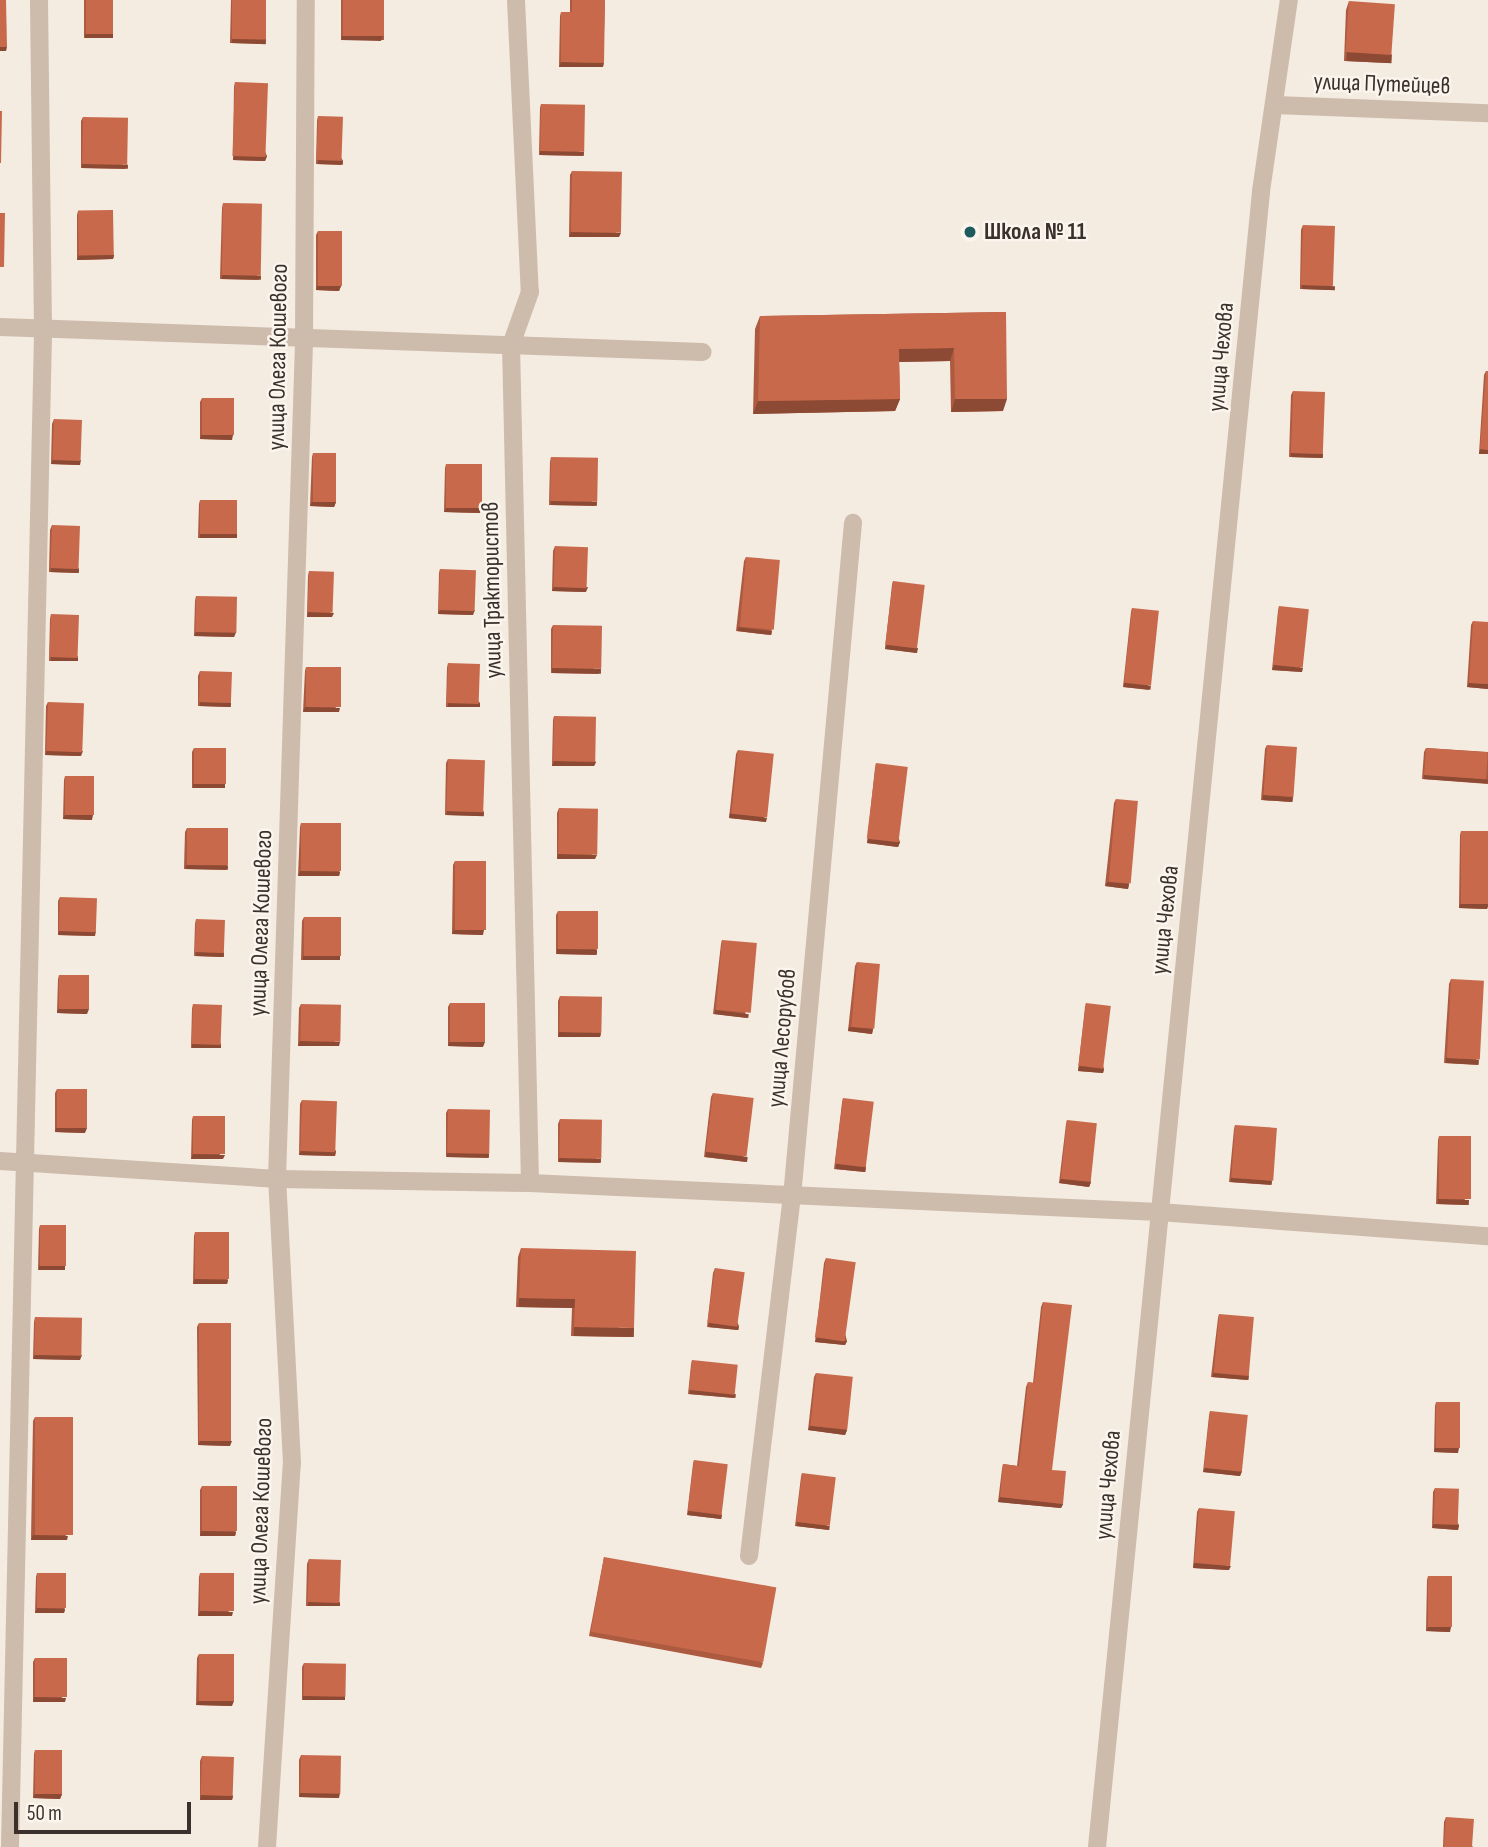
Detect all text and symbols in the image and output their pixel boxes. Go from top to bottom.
street label: улица Путейцев [1313,67,1451,101]
place label: Школа № 11 [984,218,1086,246]
marker: Школа № 11 [962,224,978,240]
street label: улица Олега Кошевого [262,263,294,451]
street label: улица Чехова [1202,301,1240,413]
street label: улица Трактористов [476,501,508,679]
street label: улица Олега Кошевого [243,829,279,1017]
street label: улица Чехова [1145,864,1185,976]
street label: улица Лесорубов [762,967,802,1109]
street label: улица Олега Кошевого [243,1417,279,1605]
street label: улица Чехова [1089,1429,1127,1541]
scale bar [18,1787,194,1831]
text: 50 m [27,1801,62,1826]

